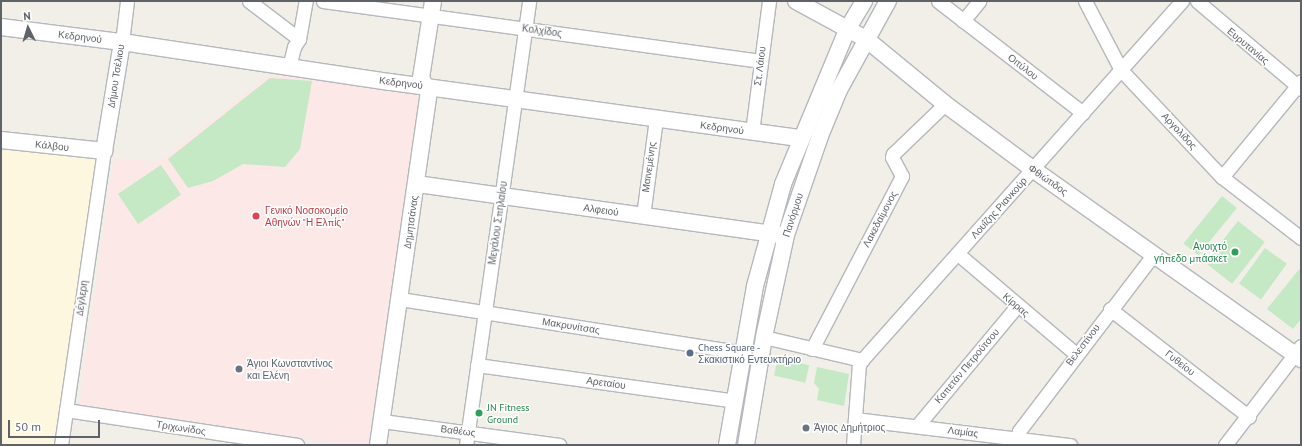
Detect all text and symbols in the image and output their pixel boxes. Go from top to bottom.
north arrow [8,8,48,48]
text: N [23,9,31,23]
street label: Κολχίδος [521,22,563,40]
street label: Ευρυτανίας [1225,25,1271,67]
street label: Κεδρηνού [57,28,103,46]
street label: Δήμου Τσέλιου [105,43,127,109]
street label: Στ. Λάιου [752,45,768,87]
street label: Οιτύλου [1005,51,1041,83]
street label: Κεδρηνού [378,74,424,92]
street label: Αργολίδος [1159,110,1199,152]
street label: Κεδρηνού [699,119,745,137]
street label: Κάλβου [34,138,70,154]
street label: Μαινεμένης [639,141,659,193]
street label: Φθιώτιδος [1026,162,1070,198]
street label: Λουΐζης Ριανκούρ [968,175,1030,241]
street label: Μεγάλου Σπηλαίου [486,180,510,266]
street label: Λακεδαίμονος [860,189,900,249]
street label: Πανόρμου [780,191,806,239]
street label: Δημητσάνας [401,195,421,249]
street label: Αλφειού [582,202,620,218]
place label: Γενικό Νοσοκομείο Αθηνών "Η Ελπίς" [265,204,348,228]
marker: Γενικό Νοσοκομείο Αθηνών "Η Ελπίς" [250,210,262,222]
place label: Ανοιχτό γήπεδο μπάσκετ [1154,240,1227,264]
marker: Ανοιχτό γήπεδο μπάσκετ [1230,247,1240,257]
street label: Δέγλερη [74,279,90,317]
street label: Κίρρας [1000,290,1032,320]
street label: Μακρυνίτσας [541,316,601,336]
street label: Βελεστίνου [1063,322,1103,368]
street label: Καπετάν Πετρούτσου [932,326,1002,406]
place label: Chess Square - Σκακιστικό Εντευκτήριο [698,341,801,364]
marker: Chess Square - Σκακιστικό Εντευκτήριο [685,348,695,358]
street label: Γυθείου [1163,348,1197,378]
place label: Άγιοι Κωνσταντίνος και Ελένη [247,357,333,380]
marker: Άγιοι Κωνσταντίνος και Ελένη [234,364,244,374]
street label: Αρεταίου [586,374,626,392]
place label: JN Fitness Ground [487,401,530,424]
marker: JN Fitness Ground [474,408,484,418]
scale bar [10,412,102,438]
street label: Τριχωνίδος [155,418,207,438]
text: 50 m [15,419,41,434]
place label: Άγιος Δημήτριος [814,422,885,434]
street label: Βαθέως [440,423,476,439]
marker: Άγιος Δημήτριος [801,423,811,433]
street label: Λαμίας [947,424,979,440]

